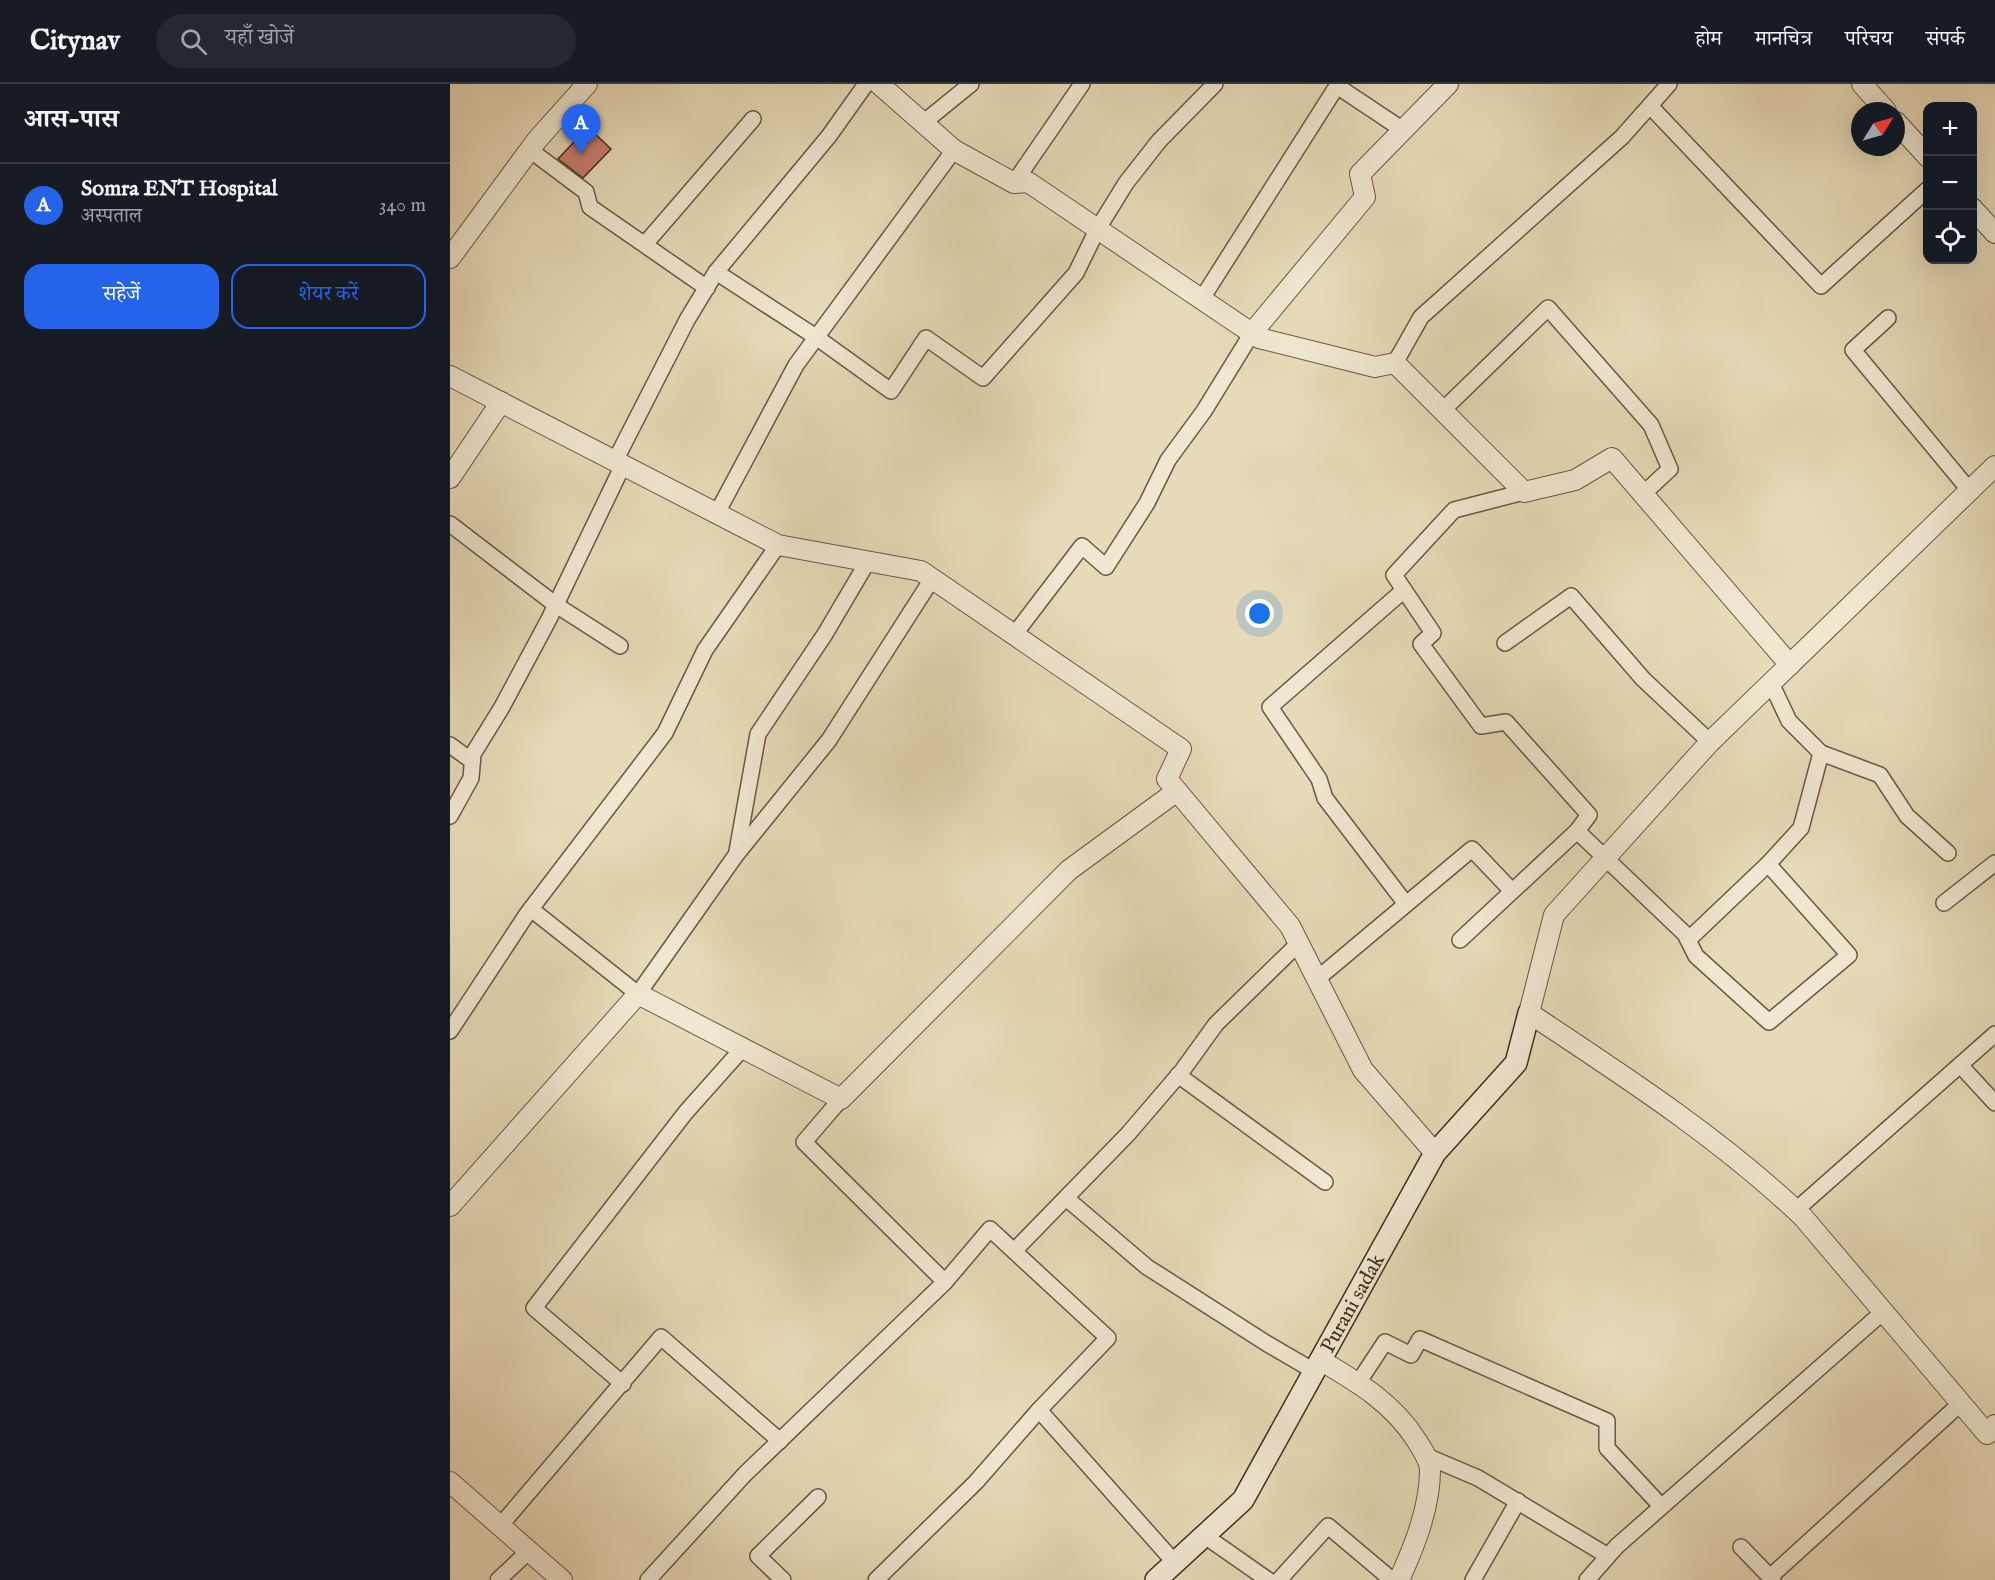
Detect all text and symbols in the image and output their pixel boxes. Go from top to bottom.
search box [156,14,576,68]
text: Citynav [30,24,120,59]
text: यहाँ खोजें [225,24,294,52]
icon: search [177,25,210,58]
text: होम [1695,26,1722,53]
text: मानचित्र [1755,26,1812,53]
text: परिचय [1845,26,1893,53]
text: संपर्क [1926,26,1965,53]
north arrow [1851,102,1905,156]
map controls [1923,102,1977,264]
button: + [1923,102,1977,156]
text: आस-पास [24,103,119,136]
pin: A [562,104,600,154]
button: − [1923,156,1977,210]
text: Somra ENT Hospital [81,175,278,203]
text: A [37,193,50,218]
text: 340 m [379,193,426,218]
text: अस्पताल [81,204,142,229]
button: locate [1923,210,1977,264]
button: सहेजें [24,264,219,329]
button: शेयर करें [231,264,426,329]
your location [1245,599,1274,628]
street label: Purani sadak [1315,1249,1392,1358]

